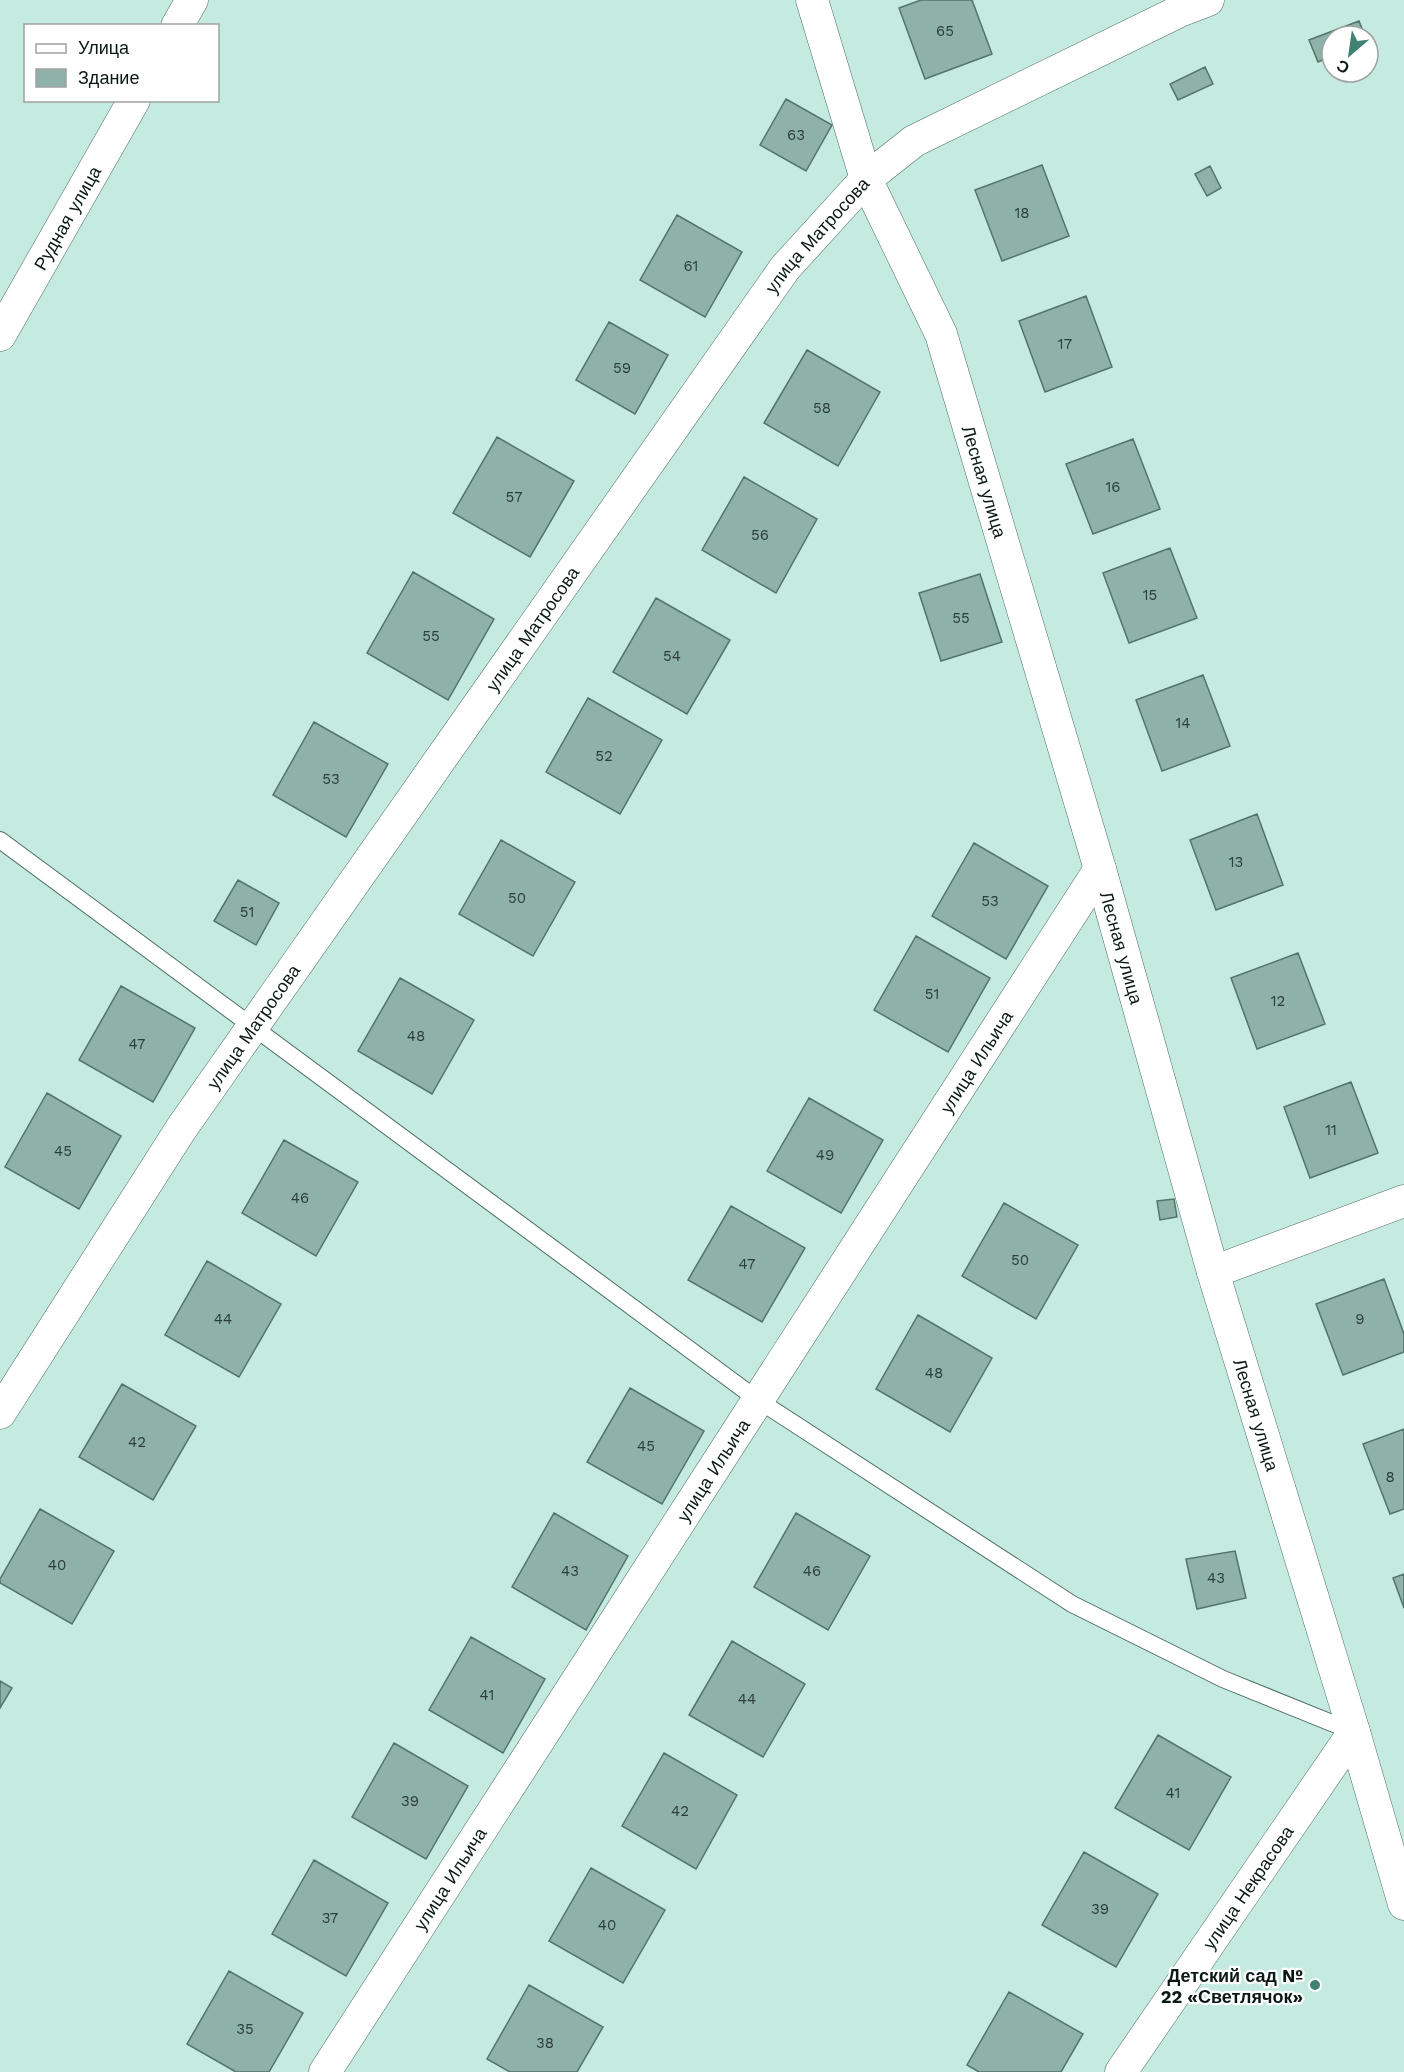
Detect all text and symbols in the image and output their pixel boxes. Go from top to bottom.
house number: 65 [936,22,954,40]
legend [24,24,219,102]
north arrow [1320,24,1380,84]
text: Улица [78,37,130,58]
text: С [1333,55,1353,78]
text: Здание [78,67,139,88]
house number: 63 [787,126,805,144]
street label: Рудная улица [29,161,105,273]
street label: улица Матросова [760,172,874,297]
house number: 18 [1014,204,1030,222]
house number: 61 [684,257,698,275]
house number: 17 [1058,335,1072,353]
house number: 59 [613,359,631,377]
house number: 58 [813,399,831,417]
street label: Лесная улица [958,423,1012,541]
house number: 16 [1106,478,1120,496]
house number: 57 [505,488,523,506]
house number: 56 [751,526,769,544]
street label: улица Матросова [481,561,584,695]
house number: 15 [1143,586,1157,604]
house number: 55 [952,609,970,627]
house number: 55 [422,627,440,645]
house number: 54 [663,647,681,665]
house number: 14 [1175,714,1191,732]
house number: 52 [595,747,613,765]
house number: 53 [322,770,340,788]
house number: 13 [1229,853,1243,871]
house number: 50 [508,889,526,907]
street label: Лесная улица [1096,889,1148,1007]
house number: 53 [981,892,999,910]
house number: 51 [240,903,254,921]
street label: улица Матросова [202,959,304,1093]
house number: 51 [925,985,939,1003]
house number: 12 [1271,992,1285,1010]
street label: улица Ильича [935,1005,1017,1117]
house number: 48 [407,1027,425,1045]
house number: 47 [129,1035,145,1053]
house number: 11 [1325,1121,1337,1139]
house number: 45 [54,1142,72,1160]
house number: 49 [816,1146,834,1164]
house number: 46 [291,1189,309,1207]
house number: 50 [1011,1251,1029,1269]
house number: 47 [739,1255,755,1273]
house number: 44 [214,1310,232,1328]
house number: 9 [1355,1310,1365,1328]
street label: Лесная улица [1230,1356,1284,1474]
house number: 48 [925,1364,943,1382]
street label: улица Ильича [672,1414,754,1525]
house number: 42 [128,1433,146,1451]
house number: 45 [637,1437,655,1455]
house number: 8 [1385,1468,1395,1486]
house number: 40 [48,1556,66,1574]
house number: 43 [561,1562,579,1580]
house number: 46 [803,1562,821,1580]
house number: 43 [1207,1569,1225,1587]
house number: 41 [480,1686,494,1704]
house number: 44 [738,1690,756,1708]
house number: 41 [1166,1784,1180,1802]
house number: 39 [401,1792,419,1810]
house number: 42 [671,1802,689,1820]
street label: улица Некрасова [1198,1821,1298,1953]
street label: улица Ильича [409,1823,491,1934]
house number: 39 [1091,1900,1109,1918]
house number: 37 [322,1909,338,1927]
house number: 40 [598,1916,616,1934]
place label: Детский сад № 22 «Светлячок» [1161,1965,1303,2007]
marker: Детский сад № 22 «Светлячок» [1308,1978,1322,1992]
house number: 35 [236,2020,254,2038]
house number: 38 [536,2034,554,2052]

